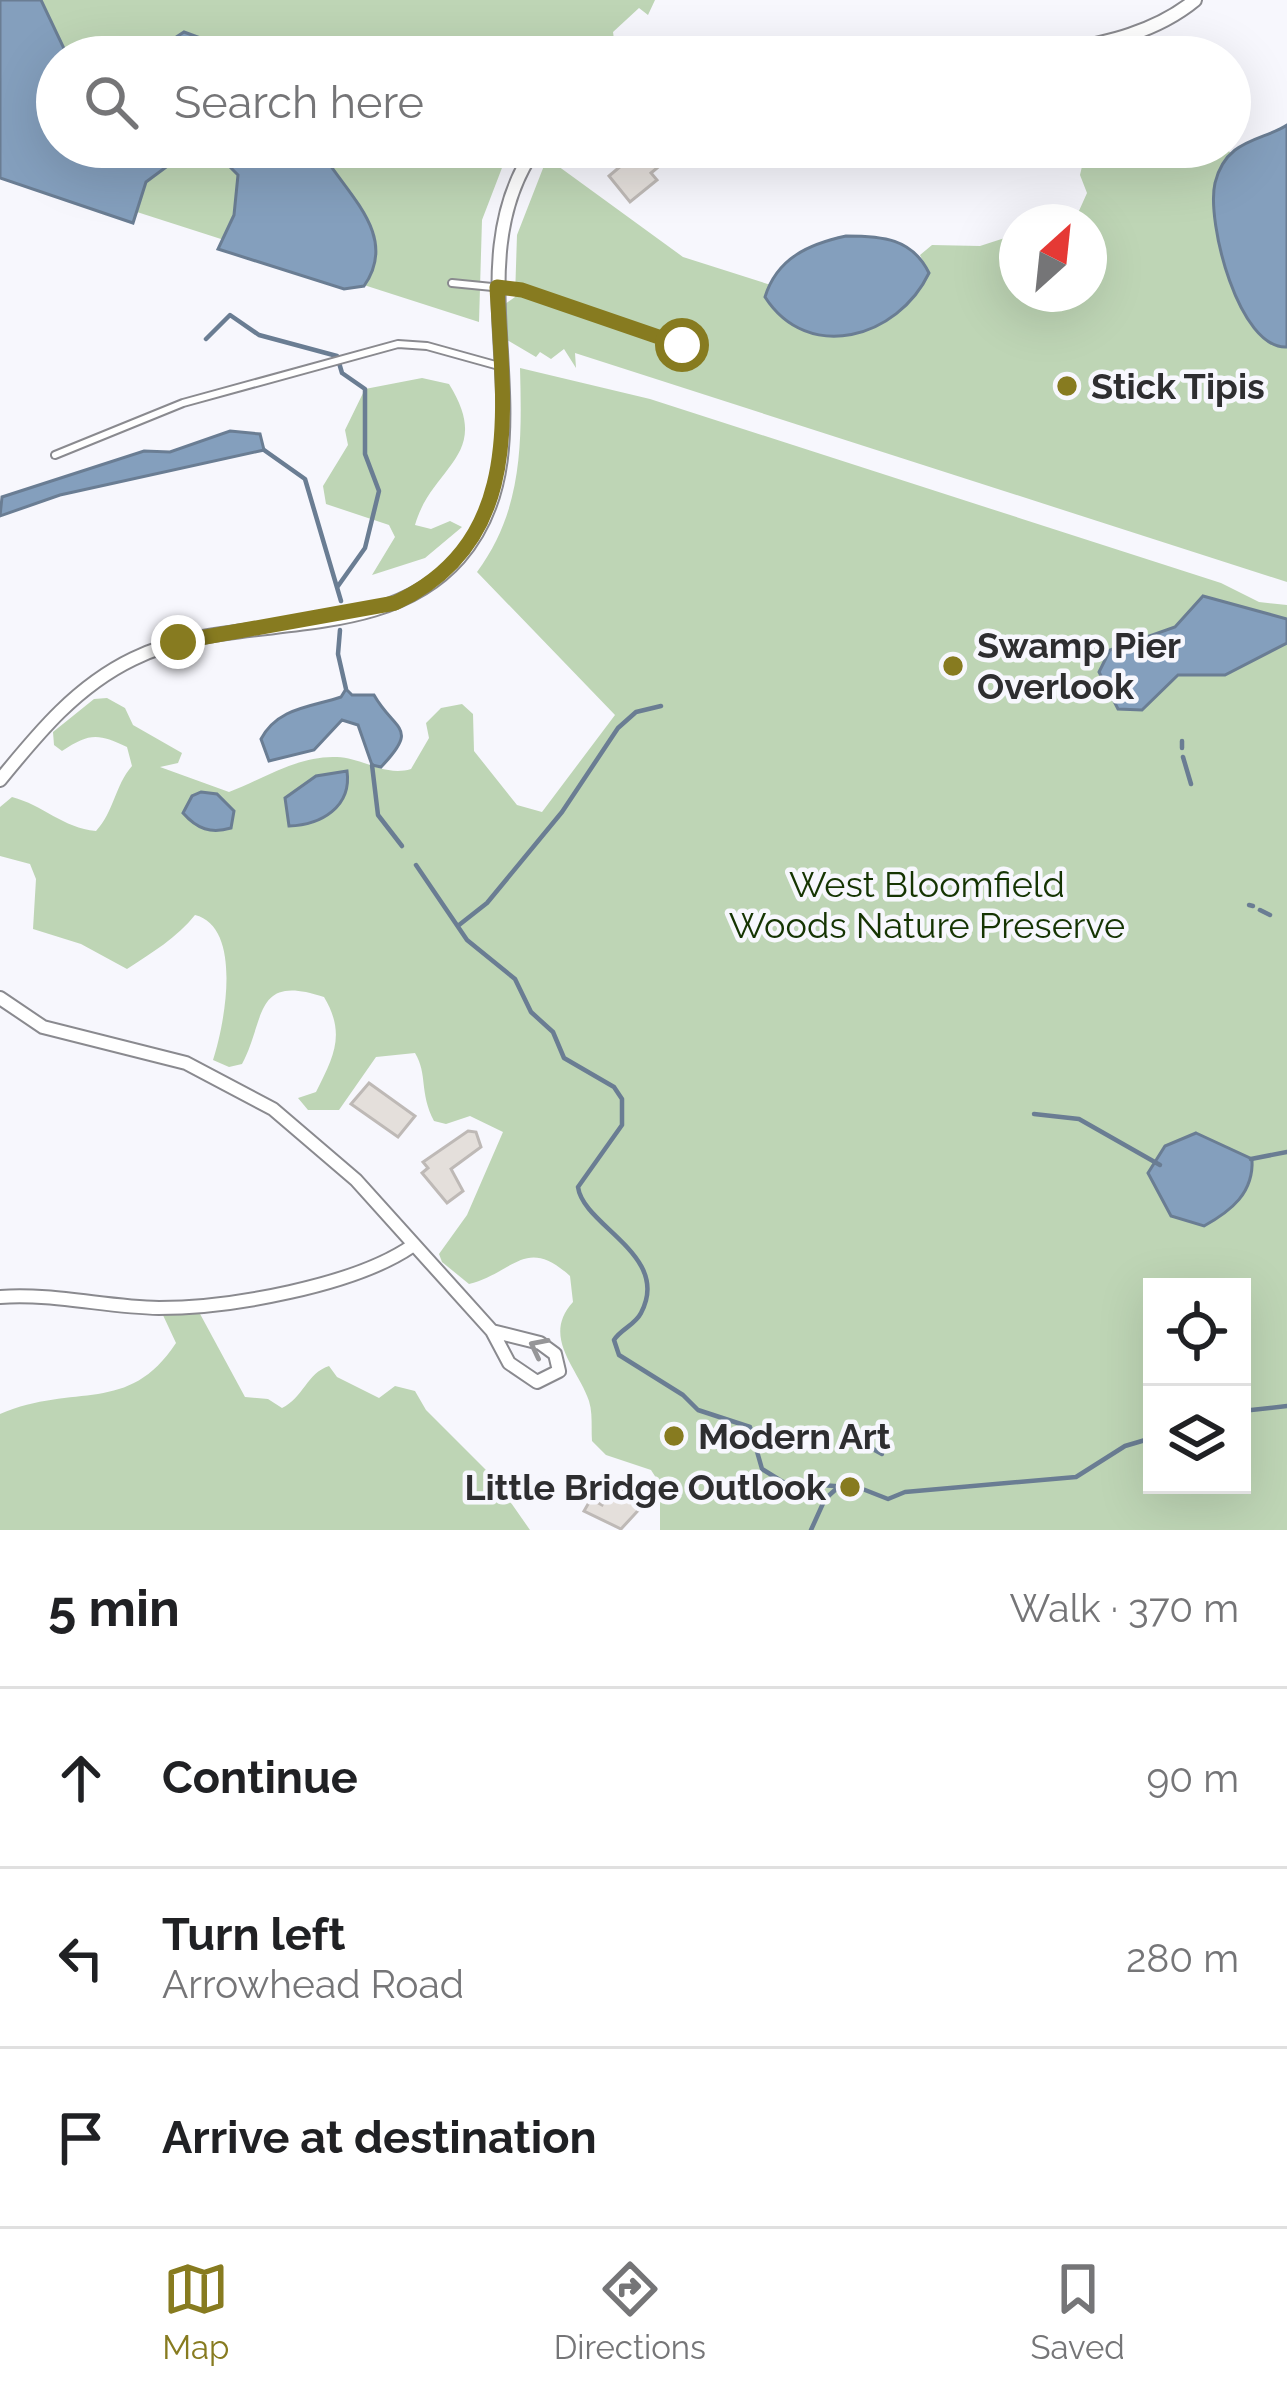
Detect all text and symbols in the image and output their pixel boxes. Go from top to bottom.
search box [36,36,1251,168]
icon: search [78,69,144,135]
text: Search here [174,76,424,129]
north arrow [999,204,1107,312]
route start [655,318,709,372]
place label: Stick Tipis [1091,365,1265,407]
marker: Stick Tipis [1054,373,1080,399]
route end [151,615,205,669]
place label: Swamp Pier Overlook [977,624,1181,707]
marker: Swamp Pier Overlook [940,653,966,679]
park label: West Bloomfield Woods Nature Preserve [729,863,1125,946]
map controls [1143,1278,1251,1494]
button: locate [1143,1278,1251,1386]
one-way arrow [529,1338,551,1361]
button: layers [1143,1386,1251,1494]
place label: Modern Art [698,1415,891,1457]
marker: Modern Art [661,1423,687,1449]
place label: Little Bridge Outlook [464,1466,827,1508]
marker: Little Bridge Outlook [837,1474,863,1500]
text: 5 min [48,1578,180,1638]
text: Walk · 370 m [1009,1585,1239,1631]
icon: ahead [48,1745,114,1811]
text: Continue [162,1751,358,1804]
text: 90 m [1146,1755,1239,1801]
text: Turn left [162,1908,345,1961]
icon: left [48,1925,114,1991]
text: 280 m [1126,1935,1239,1981]
text: Arrowhead Road [162,1961,464,2007]
icon: arrive [48,2105,114,2171]
text: Arrive at destination [162,2111,597,2164]
tab: Map [162,2256,229,2367]
tab: Directions [554,2256,706,2367]
tab: Saved [1030,2256,1125,2367]

